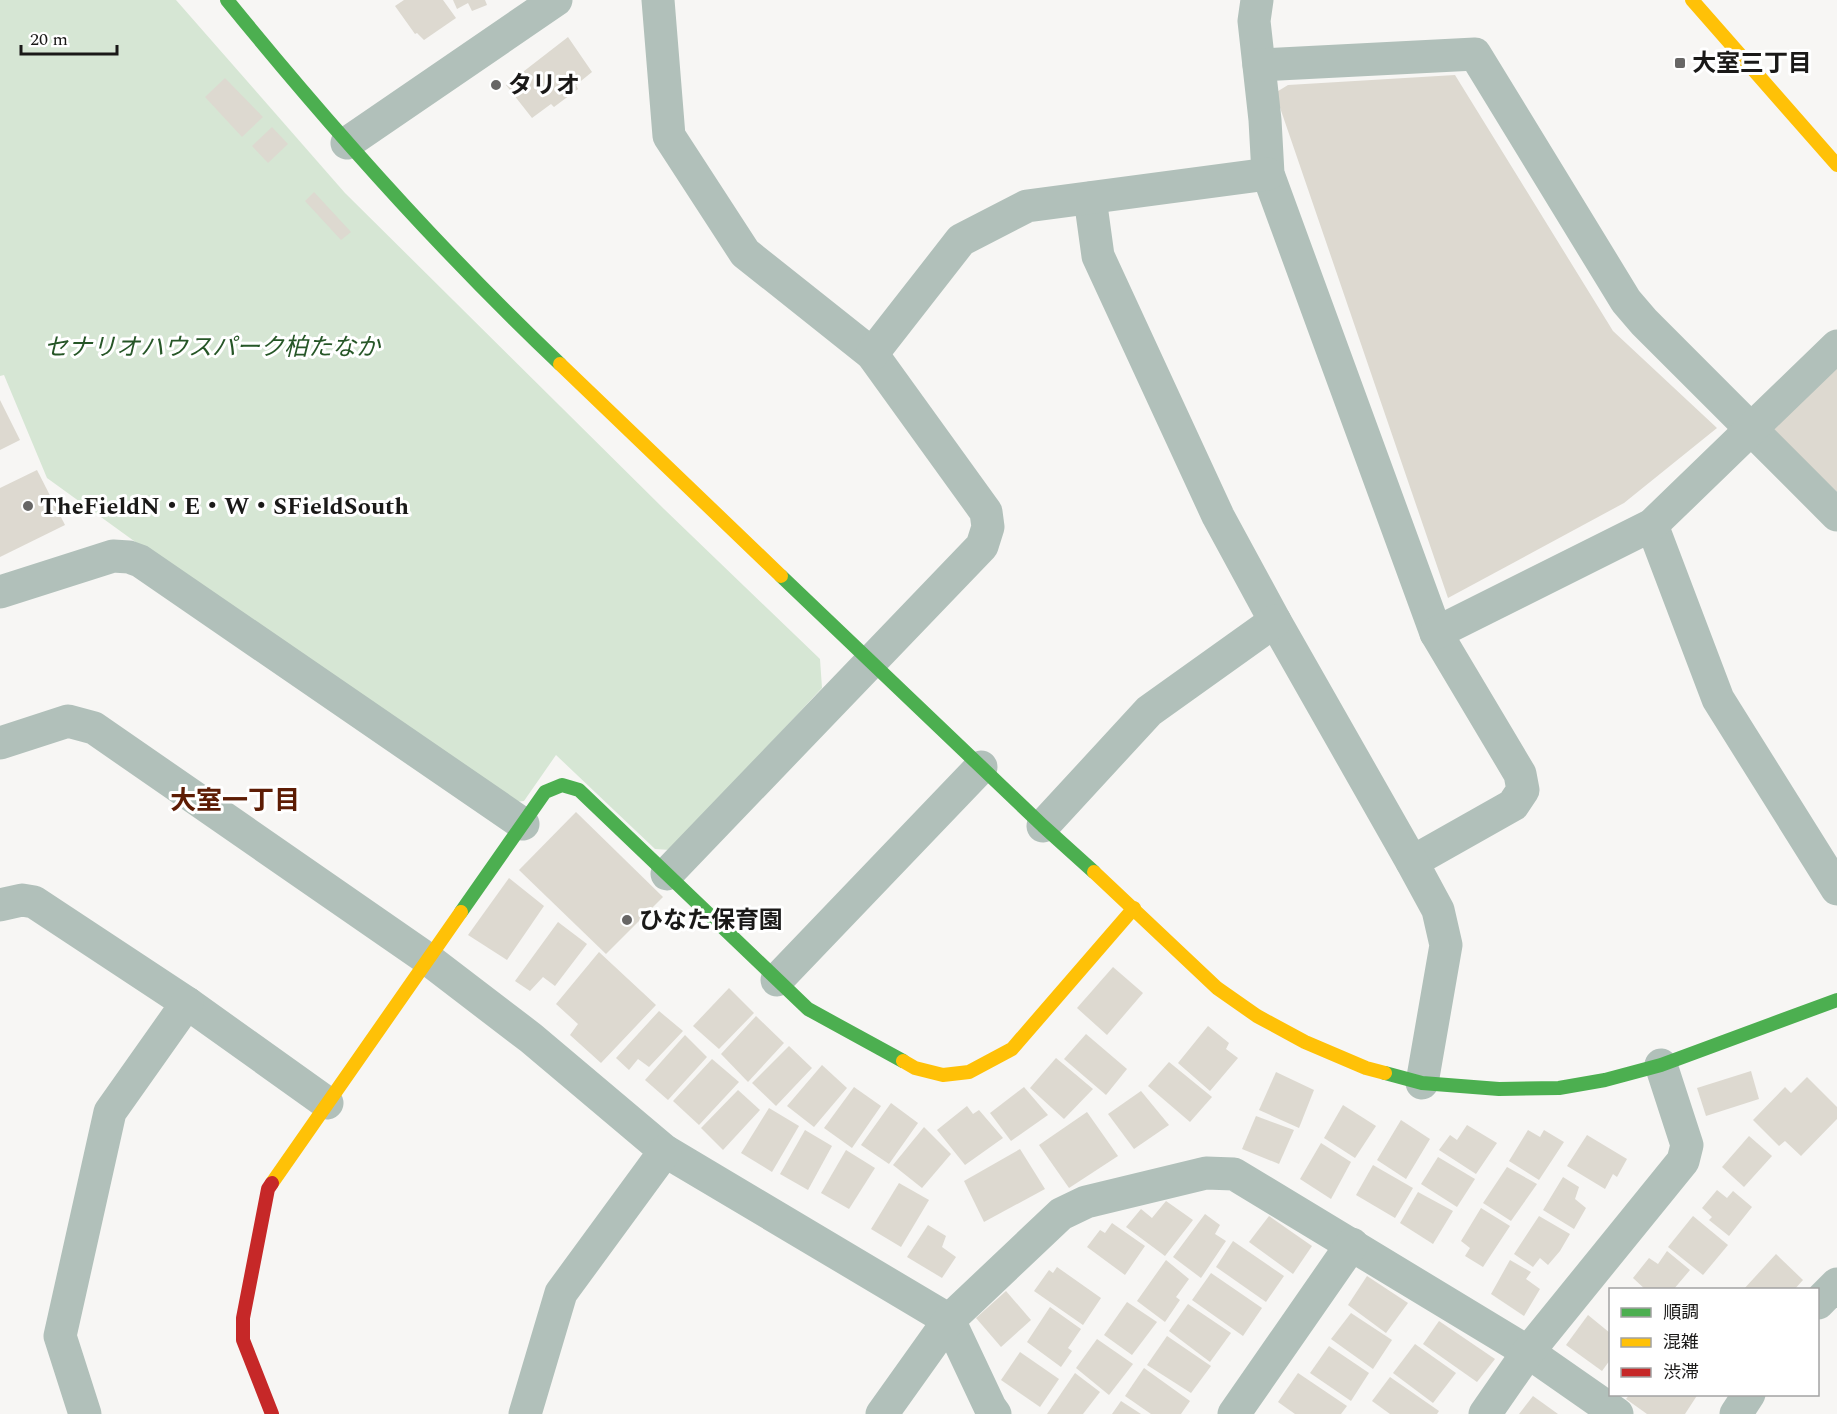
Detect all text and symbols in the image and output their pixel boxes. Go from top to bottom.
scale bar [21,18,117,56]
text: 20 m [30,26,68,53]
place label: 大室三丁目 [1692,46,1812,82]
marker: 大室三丁目 [1673,56,1687,70]
place label: タリオ [508,68,580,104]
marker: タリオ [489,78,503,92]
park label: セナリオハウスパーク柏たなか [44,330,382,366]
place label: TheFieldN・E・W・SFieldSouth [40,489,409,525]
marker: TheFieldN・E・W・SFieldSouth [21,499,35,513]
district label: 大室一丁目 [170,781,300,821]
place label: ひなた保育園 [639,903,783,939]
marker: ひなた保育園 [620,913,634,927]
legend [1609,1288,1819,1396]
text: 順調 [1663,1299,1699,1326]
text: 混雑 [1663,1329,1699,1356]
text: 渋滞 [1663,1359,1699,1386]

